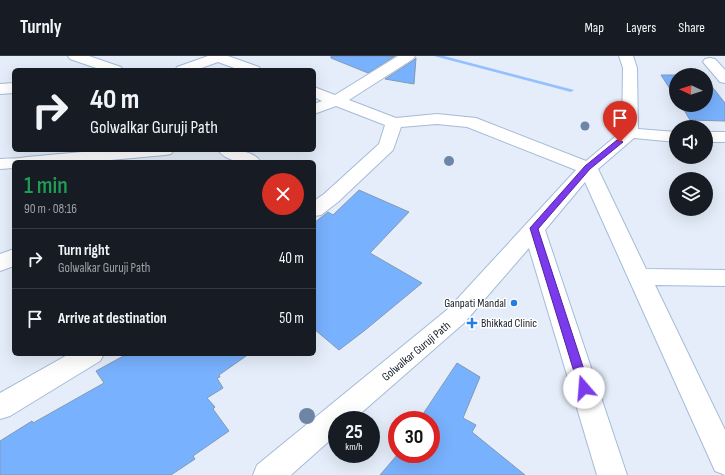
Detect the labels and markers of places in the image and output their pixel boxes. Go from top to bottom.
pin [603,101,637,142]
place label: Ganpati Mandal [444,296,506,311]
marker: Ganpati Mandal [509,298,519,308]
place label: Bhikkad Clinic [481,316,537,331]
marker: Bhikkad Clinic [466,317,478,329]

